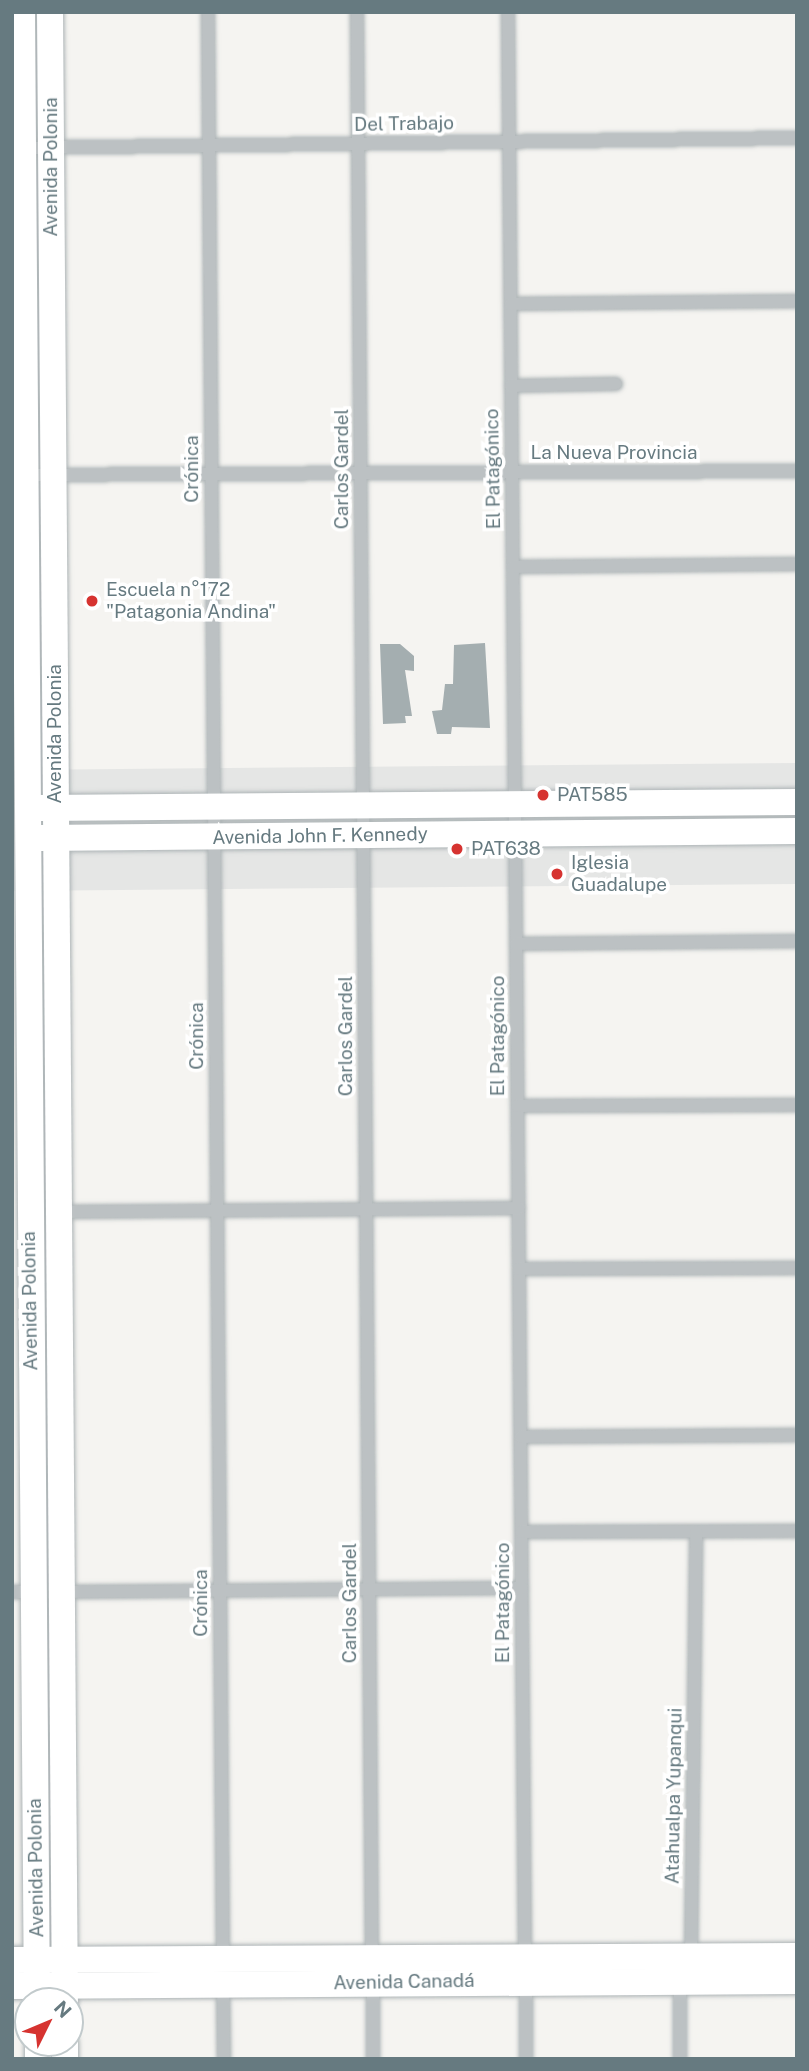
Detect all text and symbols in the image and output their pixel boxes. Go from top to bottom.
street label: Avenida Polonia [40,97,62,237]
street label: Del Trabajo [354,112,454,136]
street label: El Patagónico [481,408,505,530]
street label: Carlos Gardel [331,409,353,529]
street label: Crónica [181,435,203,503]
street label: La Nueva Provincia [531,442,697,464]
place label: Escuela n°172 "Patagonia Andina" [106,579,276,623]
marker: Escuela n°172 "Patagonia Andina" [84,593,100,609]
street label: Avenida Polonia [44,664,66,804]
place label: PAT585 [557,784,628,806]
marker: PAT585 [535,787,551,803]
street label: Avenida John F. Kennedy [212,823,428,849]
place label: PAT638 [471,838,541,860]
marker: PAT638 [449,841,465,857]
place label: Iglesia Guadalupe [571,852,667,896]
marker: Iglesia Guadalupe [549,866,565,882]
street label: Carlos Gardel [335,976,357,1096]
street label: El Patagónico [487,976,509,1096]
street label: Crónica [186,1002,208,1070]
street label: Avenida Polonia [17,1231,43,1371]
street label: Carlos Gardel [339,1543,361,1663]
street label: El Patagónico [492,1543,514,1663]
street label: Crónica [190,1569,212,1637]
street label: Atahualpa Yupanqui [661,1708,687,1884]
street label: Avenida Polonia [23,1798,49,1938]
street label: Avenida Canadá [333,1969,475,1995]
north arrow [14,1987,84,2057]
text: N [50,1996,76,2022]

